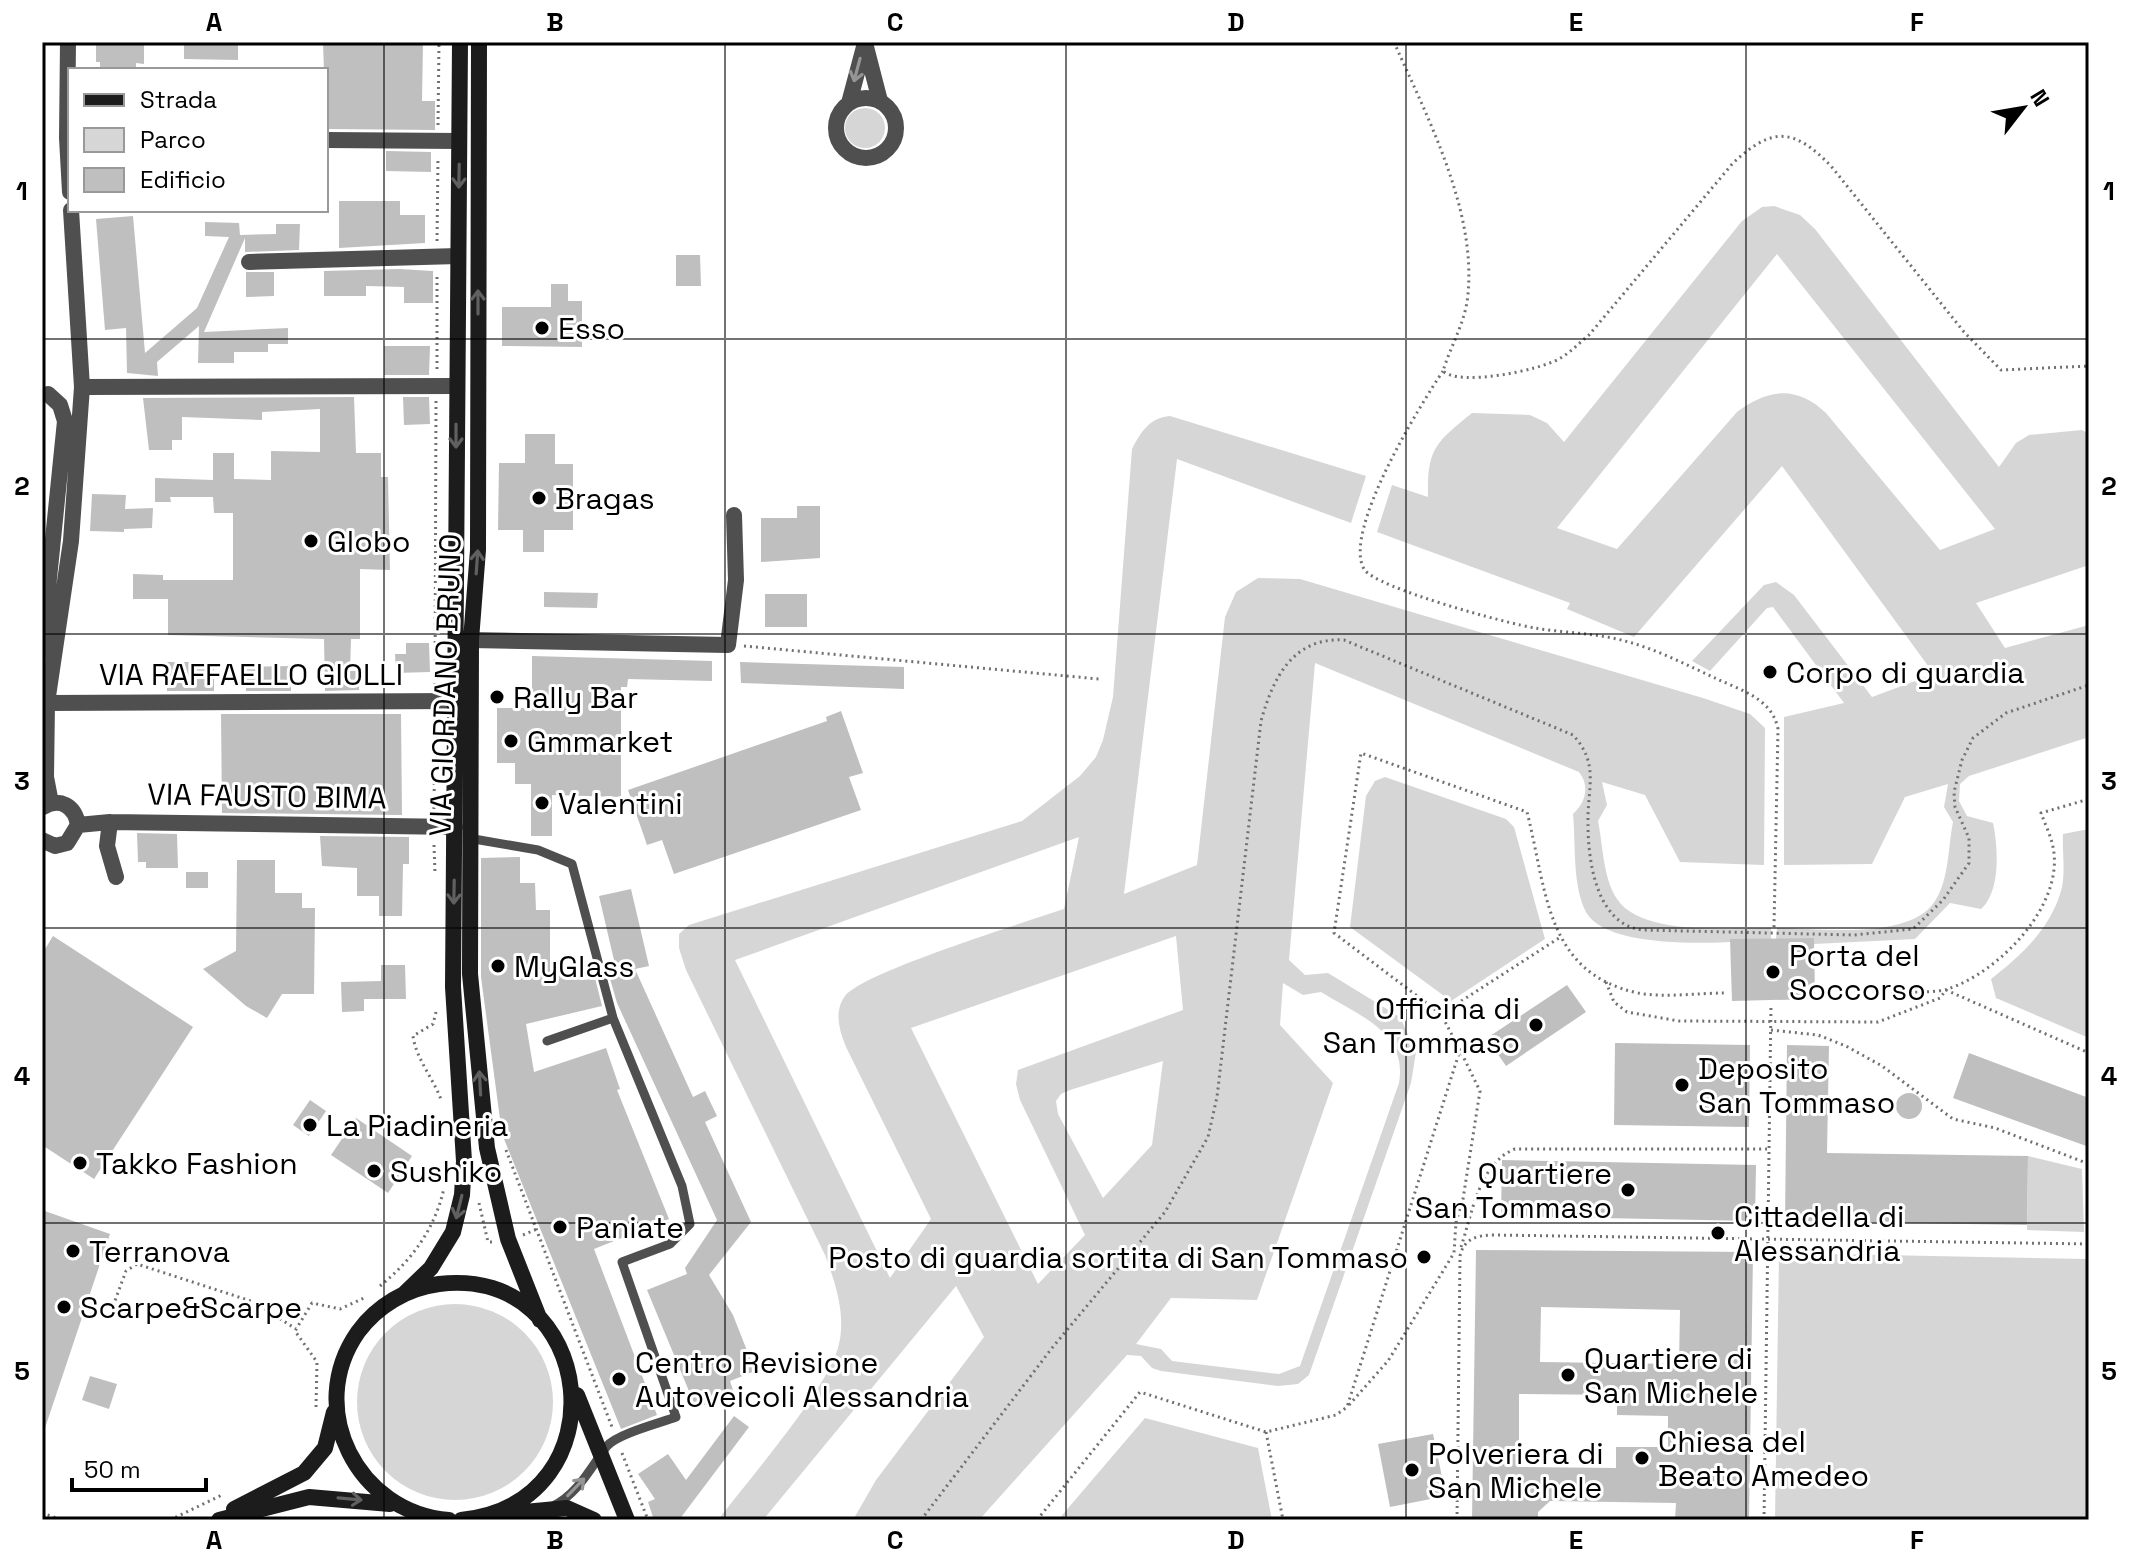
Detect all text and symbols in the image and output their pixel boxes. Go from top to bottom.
text: A [206,5,223,39]
text: B [546,5,564,39]
text: C [887,5,903,39]
text: D [1227,5,1245,39]
text: E [1569,5,1583,39]
text: F [1910,5,1924,39]
one-way arrow [849,57,864,83]
legend [68,68,328,212]
north arrow [1983,68,2063,148]
text: Strada [140,84,217,115]
text: N [2024,84,2056,111]
text: Parco [140,124,206,155]
one-way arrow [451,162,467,189]
text: Edificio [140,164,226,195]
text: 1 [16,174,28,208]
text: 1 [2103,174,2115,208]
one-way arrow [470,289,486,316]
place label: Esso [558,309,625,348]
marker: Esso [533,319,551,337]
one-way arrow [449,422,464,449]
text: 2 [14,469,30,503]
text: 2 [2101,469,2117,503]
place label: Bragas [555,479,655,518]
marker: Bragas [530,489,548,507]
place label: Globo [327,522,411,561]
marker: Globo [302,532,320,550]
street label: VIA GIORDANO BRUNO [420,533,470,837]
one-way arrow [470,549,485,576]
place label: Corpo di guardia [1786,653,2025,692]
street label: VIA RAFFAELLO GIOLLI [99,655,403,694]
marker: Corpo di guardia [1761,663,1779,681]
place label: Rally Bar [513,678,638,717]
marker: Rally Bar [488,688,506,706]
place label: Gmmarket [527,722,673,761]
marker: Gmmarket [502,732,520,750]
text: 3 [14,764,30,798]
text: 3 [2101,764,2117,798]
street label: VIA FAUSTO BIMA [147,774,387,818]
place label: Valentini [558,784,683,823]
marker: Valentini [533,794,551,812]
one-way arrow [446,878,462,905]
place label: Porta del Soccorso [1789,936,1926,1009]
place label: MyGlass [514,947,634,986]
marker: MyGlass [489,957,507,975]
marker: Porta del Soccorso [1764,963,1782,981]
place label: Officina di San Tommaso [1323,989,1520,1062]
marker: Officina di San Tommaso [1527,1016,1545,1034]
place label: Deposito San Tommaso [1698,1049,1895,1122]
text: 4 [14,1059,30,1093]
text: 4 [2101,1059,2117,1093]
one-way arrow [472,1070,487,1097]
marker: Deposito San Tommaso [1673,1076,1691,1094]
place label: La Piadineria [326,1106,508,1145]
marker: La Piadineria [301,1116,319,1134]
place label: Takko Fashion [96,1144,298,1183]
place label: Sushiko [390,1152,502,1191]
marker: Takko Fashion [71,1154,89,1172]
place label: Quartiere San Tommaso [1415,1154,1612,1227]
marker: Sushiko [365,1162,383,1180]
marker: Quartiere San Tommaso [1619,1181,1637,1199]
one-way arrow [451,1194,466,1220]
place label: Cittadella di Alessandria [1734,1197,1904,1270]
place label: Paniate [576,1208,684,1247]
marker: Paniate [551,1218,569,1236]
marker: Cittadella di Alessandria [1709,1224,1727,1242]
place label: Terranova [89,1232,230,1271]
place label: Posto di guardia sortita di San Tommaso [828,1238,1408,1277]
marker: Terranova [64,1242,82,1260]
marker: Posto di guardia sortita di San Tommaso [1415,1248,1433,1266]
place label: Scarpe&Scarpe [80,1288,302,1327]
marker: Scarpe&Scarpe [55,1298,73,1316]
place label: Quartiere di San Michele [1584,1339,1758,1412]
place label: Centro Revisione Autoveicoli Alessandria [635,1343,969,1416]
text: 5 [14,1354,30,1388]
text: 5 [2101,1354,2117,1388]
marker: Quartiere di San Michele [1559,1366,1577,1384]
marker: Centro Revisione Autoveicoli Alessandria [610,1370,628,1388]
place label: Chiesa del Beato Amedeo [1658,1422,1869,1495]
place label: Polveriera di San Michele [1428,1434,1604,1507]
scale bar [72,1442,206,1492]
marker: Chiesa del Beato Amedeo [1633,1449,1651,1467]
text: 50 m [84,1454,141,1485]
marker: Polveriera di San Michele [1403,1461,1421,1479]
one-way arrow [566,1478,584,1498]
one-way arrow [336,1491,363,1506]
text: A [206,1523,223,1557]
text: B [546,1523,564,1557]
text: C [887,1523,903,1557]
text: D [1227,1523,1245,1557]
text: E [1569,1523,1583,1557]
text: F [1910,1523,1924,1557]

